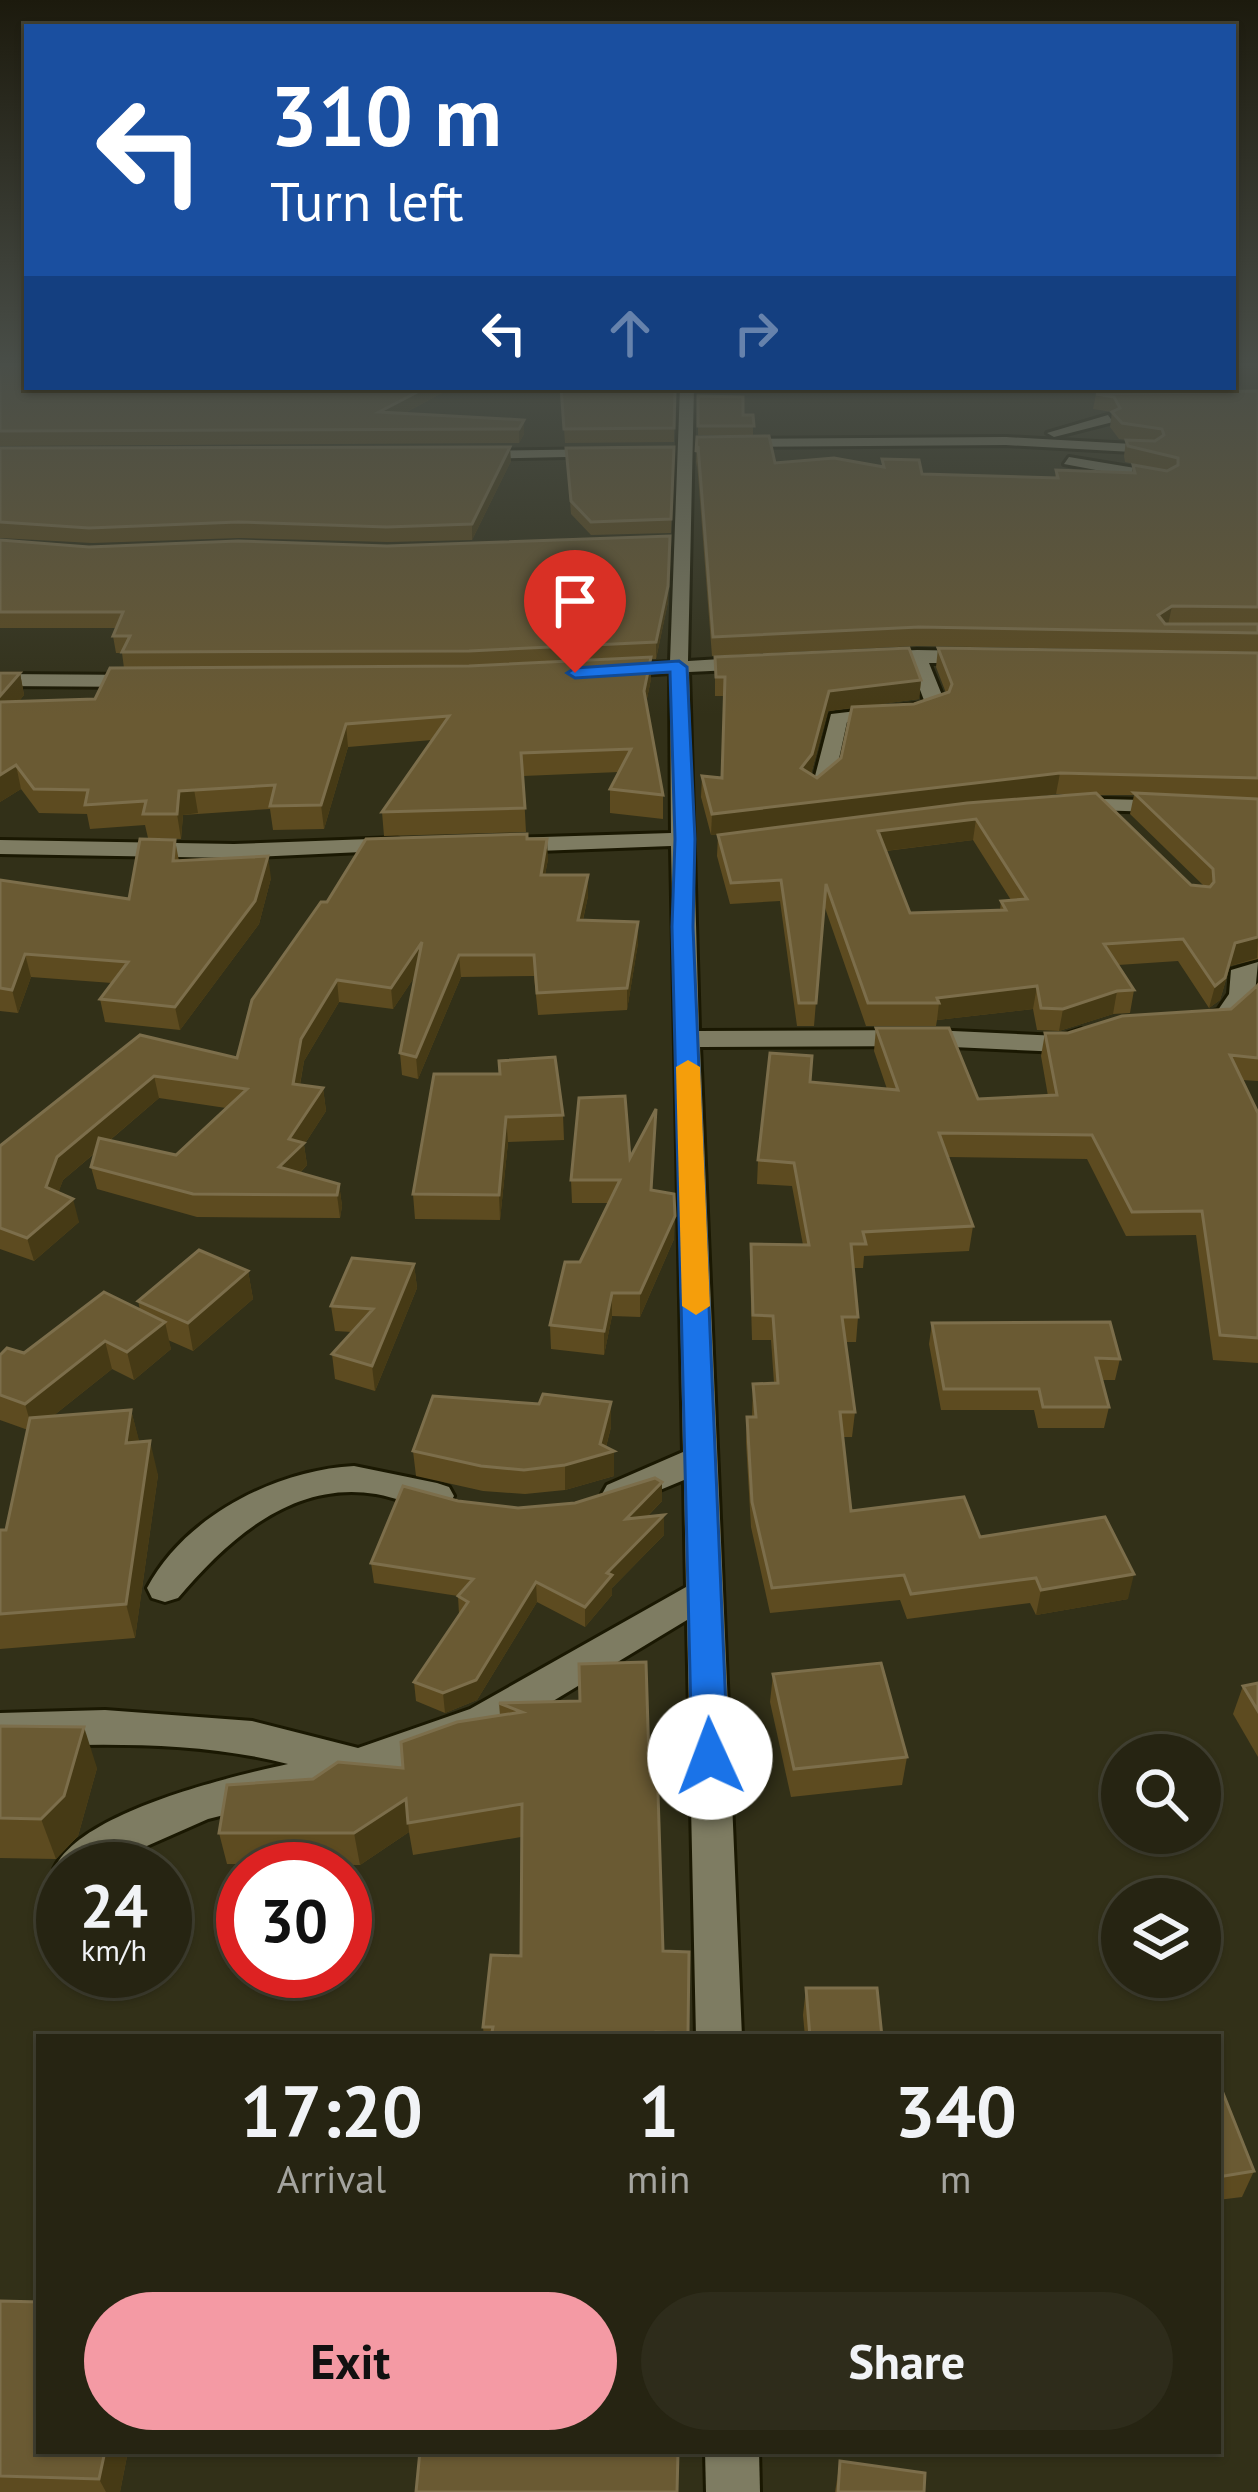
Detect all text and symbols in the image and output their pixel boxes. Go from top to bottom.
text: 310 m [270,60,502,169]
icon: left [72,72,228,228]
text: Turn left [270,166,464,236]
icon: left [471,300,537,366]
icon: ahead [597,300,663,366]
icon: right [723,300,789,366]
pin [524,550,626,673]
icon: arrive [542,568,608,634]
position arrow [647,1694,773,1820]
map controls [1101,1734,1221,1998]
button: search [1101,1734,1221,1854]
speed limit sign: 30 [216,1842,372,1998]
text: 24 [80,1866,148,1944]
button: layers [1101,1878,1221,1998]
text: km/h [81,1930,147,1969]
text: 17:20 [240,2064,423,2157]
text: 1 [638,2064,679,2157]
text: 340 [894,2064,1017,2157]
text: Arrival [277,2153,386,2204]
text: min [627,2153,690,2204]
text: m [940,2153,971,2204]
button: Exit [84,2292,617,2430]
button: Share [641,2292,1173,2430]

